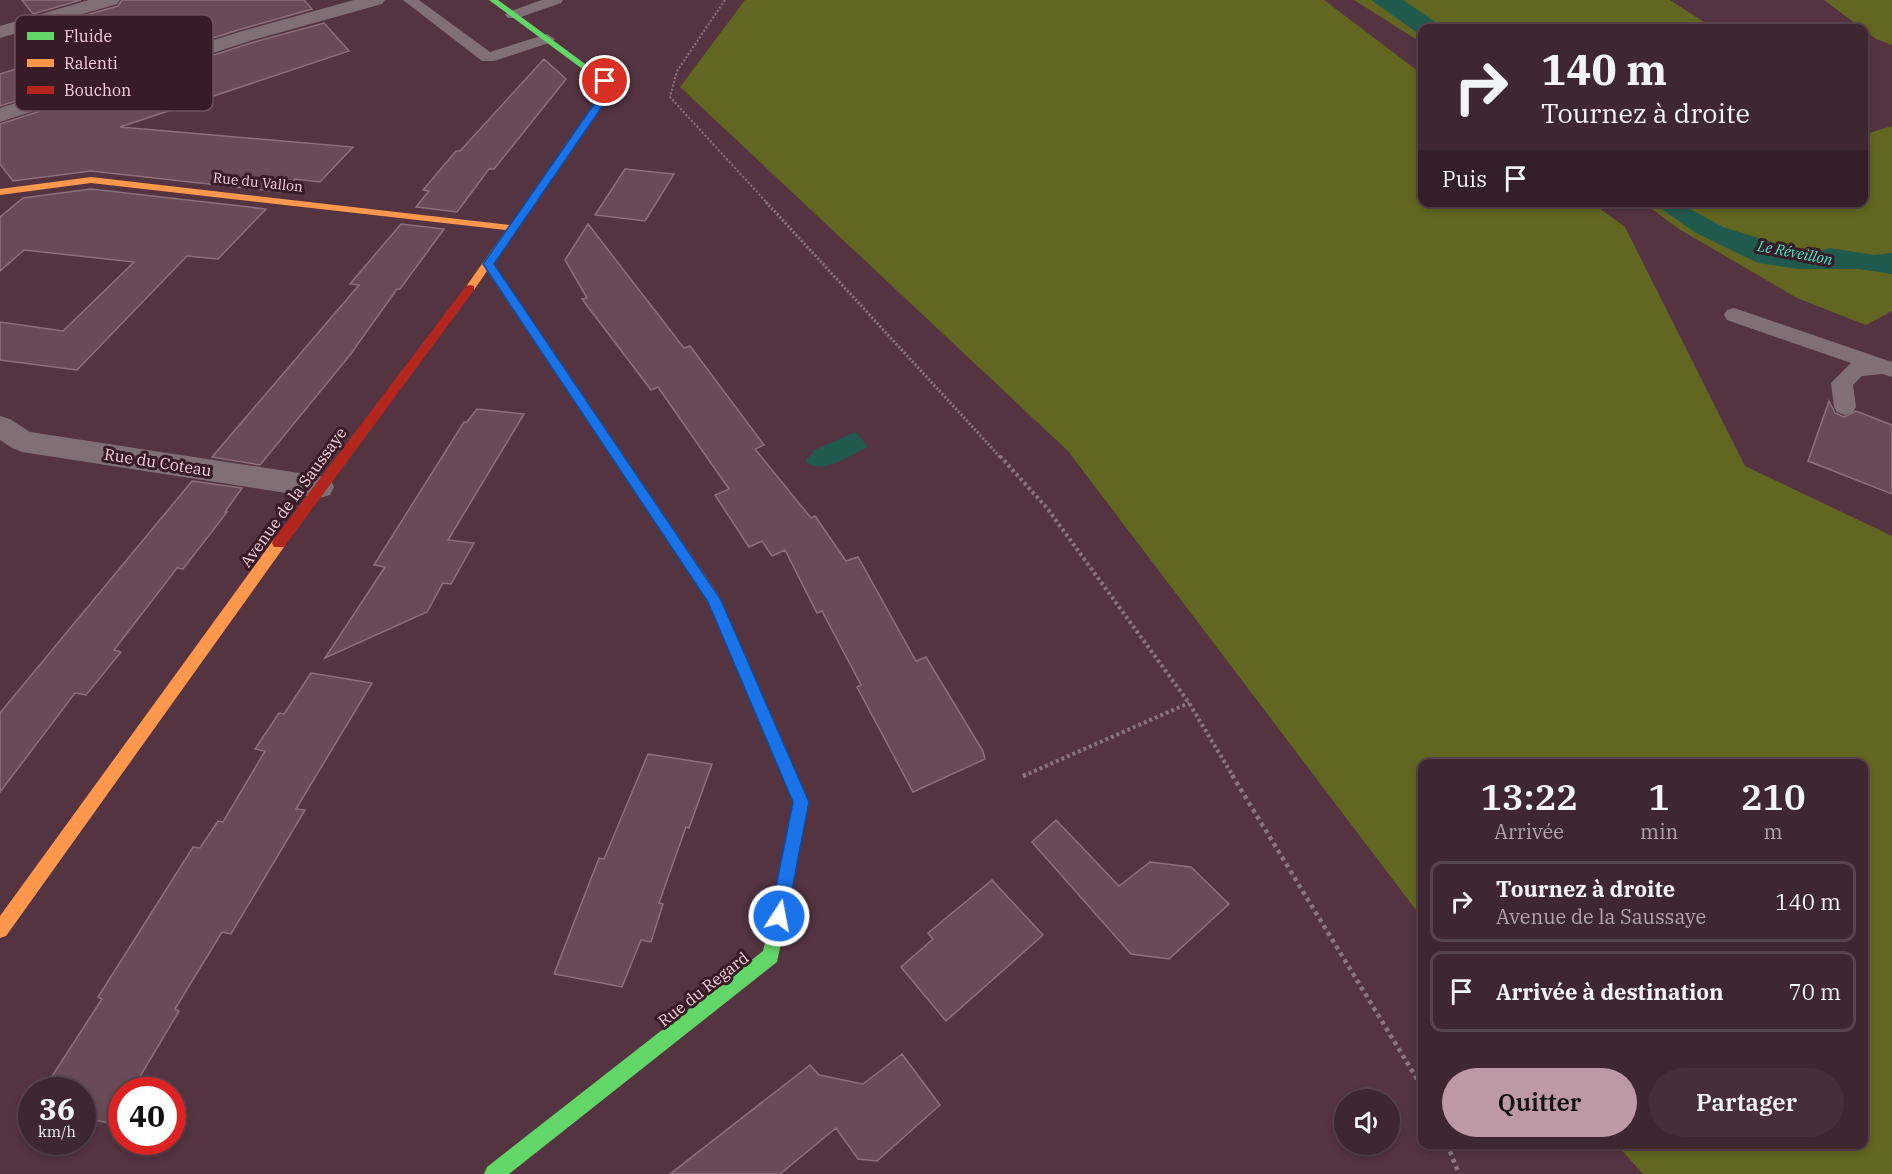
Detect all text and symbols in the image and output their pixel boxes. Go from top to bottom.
legend [15,15,213,111]
text: Fluide [64,26,112,46]
text: 140 m [1541,42,1667,97]
icon: right [1442,48,1520,126]
text: Ralenti [64,53,118,73]
pin [579,55,630,106]
icon: arrive [588,64,621,97]
text: Bouchon [64,80,131,100]
text: Tournez à droite [1541,95,1750,130]
icon: arrive [1499,162,1532,195]
text: Puis [1442,164,1487,193]
street label: Rue du Vallon [212,168,304,196]
water label: Le Réveillon [1755,236,1835,269]
street label: Avenue de la Saussaye [235,423,351,571]
street label: Rue du Coteau [103,444,213,480]
text: 13:22 [1480,773,1578,820]
text: 1 [1648,773,1670,820]
text: 210 [1741,773,1806,820]
text: Arrivée [1494,818,1564,845]
text: min [1640,818,1678,845]
text: m [1764,818,1783,845]
text: Tournez à droite [1496,874,1675,903]
position arrow [747,884,811,948]
icon: right [1445,885,1478,918]
text: 140 m [1775,887,1841,916]
text: Avenue de la Saussaye [1496,903,1706,930]
street label: Rue du Regard [654,947,753,1031]
icon: arrive [1445,975,1478,1008]
text: Arrivée à destination [1496,977,1724,1006]
text: 70 m [1789,977,1841,1006]
button: Quitter [1442,1068,1637,1137]
button: Partager [1649,1068,1844,1137]
speed limit sign: 40 [108,1077,186,1155]
text: 36 [39,1089,75,1128]
map controls [1334,1089,1400,1155]
button: sound [1334,1089,1400,1155]
text: km/h [38,1122,76,1141]

